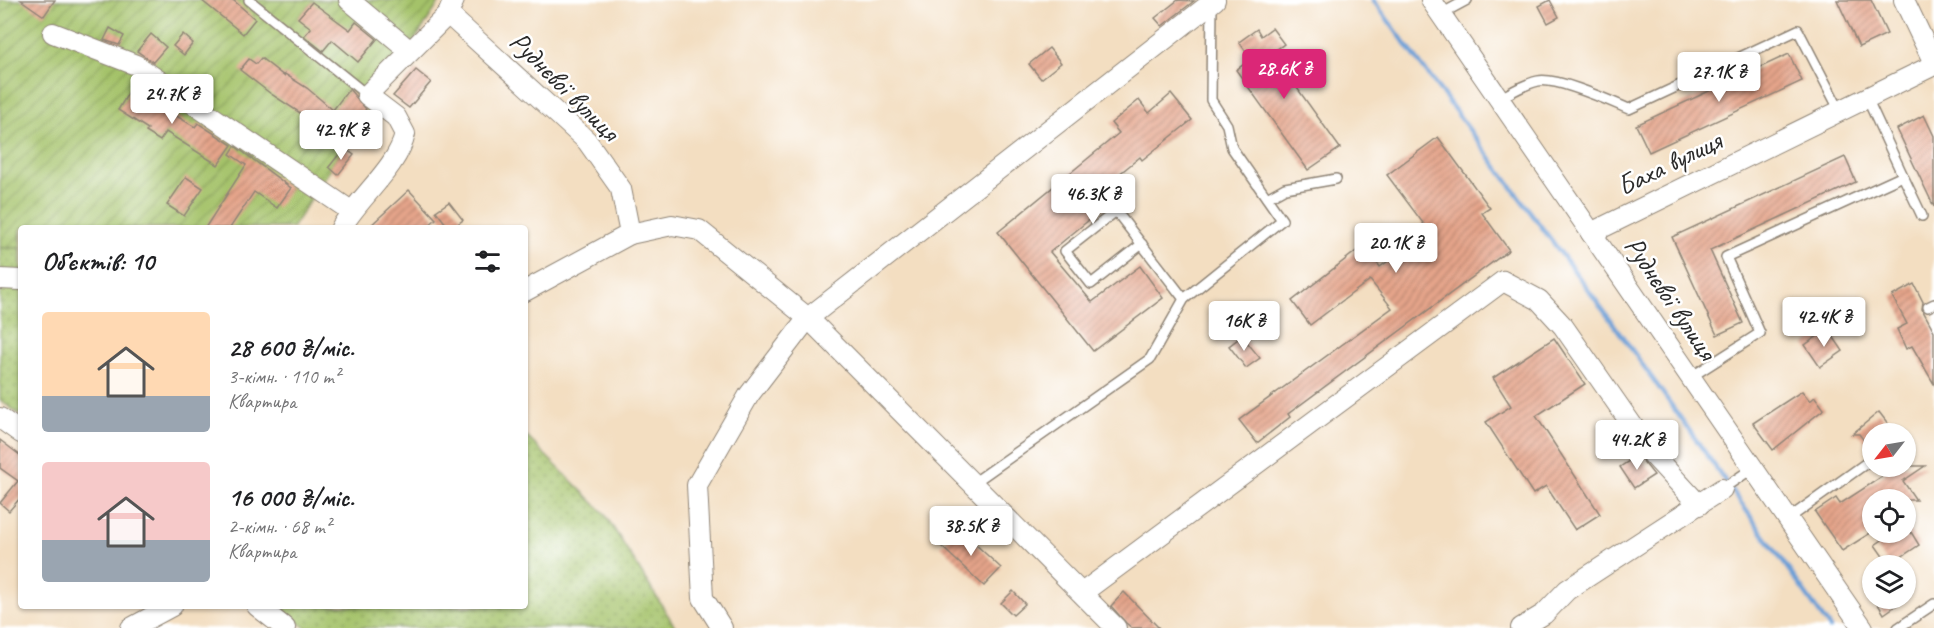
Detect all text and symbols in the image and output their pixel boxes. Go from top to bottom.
street label: Руднєвої вулиця [503,24,629,150]
pin: 28.6K ₴ [1229,49,1339,100]
pin: 27.1K ₴ [1664,52,1774,103]
text: 28.6K ₴ [1256,56,1312,81]
text: 27.1K ₴ [1691,59,1747,84]
pin: 24.7K ₴ [117,74,227,125]
text: 24.7K ₴ [144,81,200,106]
pin: 42.9K ₴ [286,110,396,161]
text: 42.9K ₴ [314,117,368,142]
street label: Баха вулиця [1611,122,1729,203]
pin: 46.3K ₴ [1038,174,1148,225]
text: 46.3K ₴ [1065,181,1121,206]
pin: 20.1K ₴ [1341,223,1451,274]
text: 20.1K ₴ [1368,230,1424,255]
street label: Руднєвої вулиця [1617,230,1726,368]
text: Об’єктів: 10 [42,245,154,278]
icon: filters [471,245,504,278]
pin: 42.4K ₴ [1769,297,1879,348]
pin: 16K ₴ [1202,301,1286,352]
text: 42.4K ₴ [1796,304,1852,329]
text: 16K ₴ [1223,308,1265,333]
text: 28 600 ₴/міс. [228,331,354,364]
icon: home [90,336,162,408]
text: 3-кімн. · 110 m² [228,364,340,389]
text: Квартира [228,389,296,414]
pin: 44.2K ₴ [1582,420,1692,471]
north arrow [1862,423,1916,477]
map controls [1862,423,1916,609]
text: 44.2K ₴ [1609,427,1665,452]
text: 16 000 ₴/міс. [228,481,354,514]
icon: home [90,486,162,558]
button: locate [1862,489,1916,543]
pin: 38.5K ₴ [916,506,1026,557]
text: 38.5K ₴ [944,513,998,538]
text: 2-кімн. · 68 m² [228,514,331,539]
text: Квартира [228,539,296,564]
button: layers [1862,555,1916,609]

